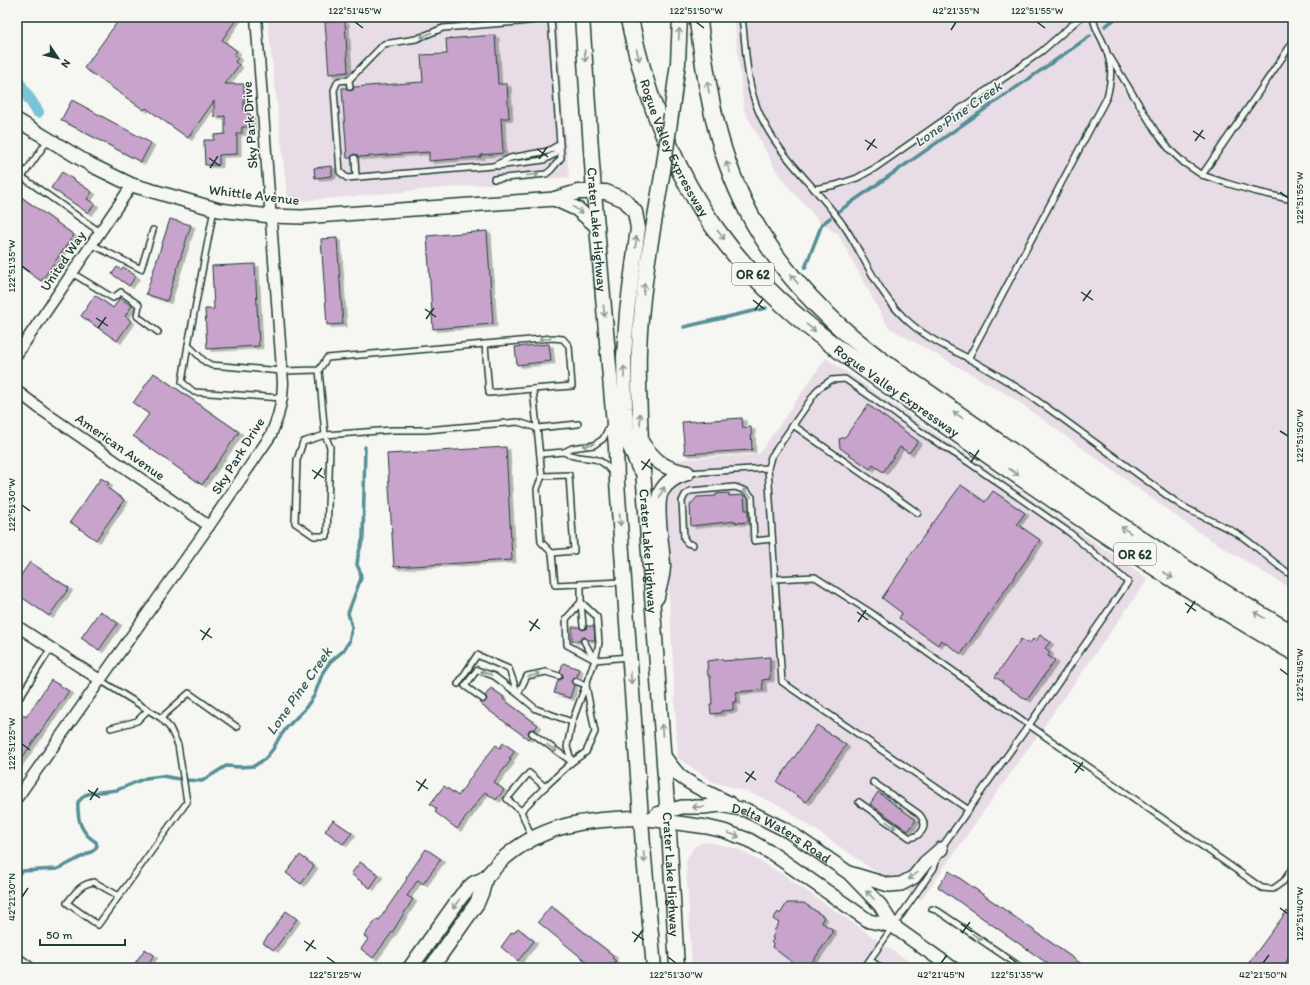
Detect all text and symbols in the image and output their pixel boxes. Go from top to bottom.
text: 122°51'45"W [328,4,382,17]
text: 122°51'50"W [669,4,723,17]
text: 42°21'35"N [932,4,980,17]
text: 122°51'55"W [1011,4,1064,17]
one-way arrow [676,28,683,41]
one-way arrow [420,32,432,39]
north arrow [38,38,78,78]
one-way arrow [634,48,642,61]
one-way arrow [581,49,588,62]
text: N [58,57,73,70]
water label: Lone Pine Creek [911,76,1006,151]
street label: Rogue Valley Expressway [636,77,713,220]
street label: Sky Park Drive [238,81,262,169]
one-way arrow [704,81,712,94]
one-way arrow [724,162,732,174]
street label: Crater Lake Highway [584,167,611,293]
text: 122°51'55"W [1293,171,1306,224]
one-way arrow [526,172,539,179]
street label: Whittle Avenue [208,181,301,209]
one-way arrow [572,206,583,214]
street label: United Way [37,227,90,294]
one-way arrow [716,230,725,241]
one-way arrow [632,236,640,249]
text: 122°51'35"W [5,239,18,292]
road number: OR 62 [732,263,774,285]
one-way arrow [789,273,798,284]
one-way arrow [640,283,648,296]
one-way arrow [601,304,608,317]
one-way arrow [806,323,817,332]
one-way arrow [539,335,552,343]
street label: Rogue Valley Expressway [831,341,963,441]
one-way arrow [621,366,628,379]
text: 122°51'50"W [1293,409,1306,463]
street label: American Avenue [72,410,168,484]
one-way arrow [953,411,964,419]
one-way arrow [636,413,644,426]
street label: Sky Park Drive [208,414,268,498]
one-way arrow [582,442,595,450]
one-way arrow [1008,467,1019,476]
text: 122°51'30"W [5,478,18,532]
one-way arrow [659,486,666,498]
street label: Crater Lake Highway [636,488,662,614]
one-way arrow [742,489,752,498]
one-way arrow [616,514,623,527]
one-way arrow [1120,525,1132,533]
road number: OR 62 [1114,543,1156,565]
one-way arrow [1162,571,1173,579]
one-way arrow [1253,610,1265,618]
water label: Lone Pine Creek [262,643,337,738]
text: 122°51'45"W [1293,648,1306,702]
one-way arrow [480,669,493,676]
one-way arrow [527,671,540,678]
one-way arrow [628,671,635,684]
text: 122°51'25"W [5,717,18,770]
one-way arrow [658,724,665,737]
one-way arrow [546,744,557,752]
street label: Delta Waters Road [730,799,835,867]
one-way arrow [692,803,705,811]
street label: Crater Lake Highway [659,811,684,937]
one-way arrow [885,821,896,829]
one-way arrow [728,831,740,839]
one-way arrow [640,850,648,863]
one-way arrow [907,872,918,880]
text: 42°21'30"N [5,873,18,921]
text: 122°51'40"W [1293,886,1306,941]
one-way arrow [865,890,875,900]
one-way arrow [452,898,460,909]
scale bar [40,921,125,947]
text: 50 m [46,928,72,942]
one-way arrow [971,933,982,941]
text: 122°51'25"W [309,968,362,981]
text: 122°51'30"W [649,968,703,981]
text: 42°21'45"N [917,968,965,981]
text: 122°51'35"W [991,968,1044,981]
text: 42°21'50"N [1239,968,1287,981]

